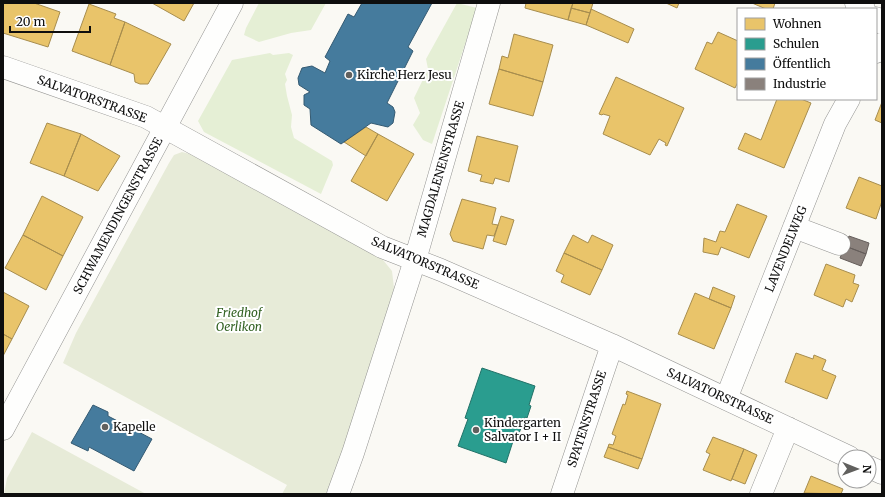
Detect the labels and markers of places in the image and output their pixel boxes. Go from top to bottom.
place label: Kirche Herz Jesu [357,67,452,82]
marker: Kirche Herz Jesu [344,70,354,80]
place label: Kindergarten Salvator I + II [484,415,561,444]
place label: Kapelle [113,419,156,434]
marker: Kapelle [100,422,110,432]
marker: Kindergarten Salvator I + II [471,425,481,435]

